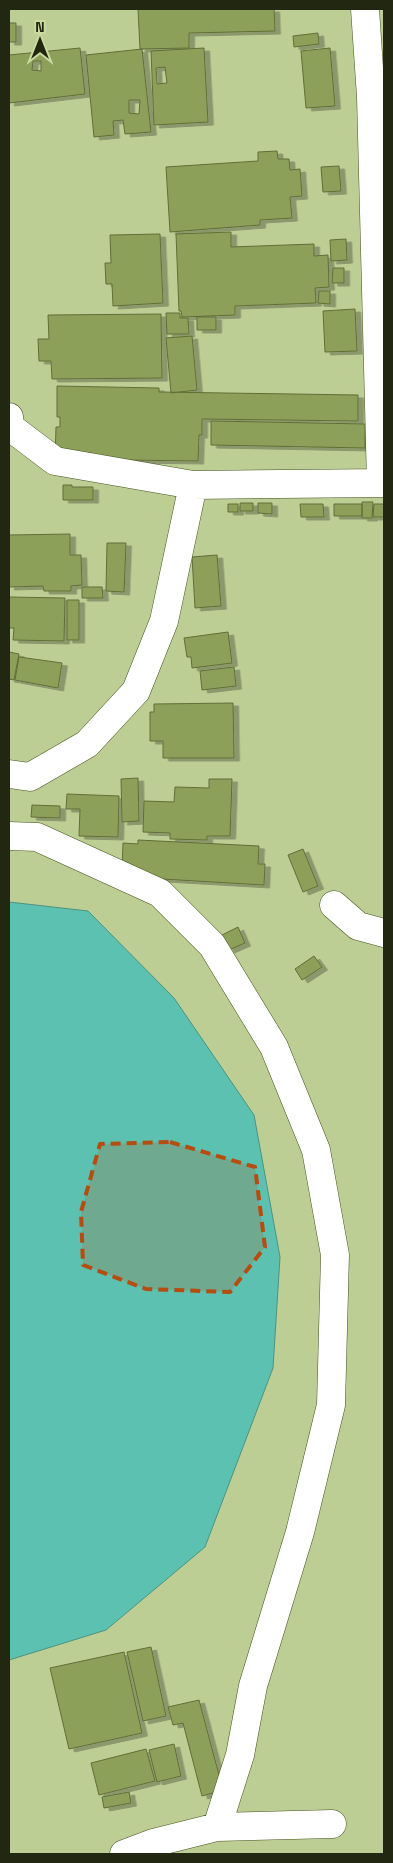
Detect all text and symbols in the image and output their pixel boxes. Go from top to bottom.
north arrow [15,15,65,65]
text: N [35,18,45,36]

